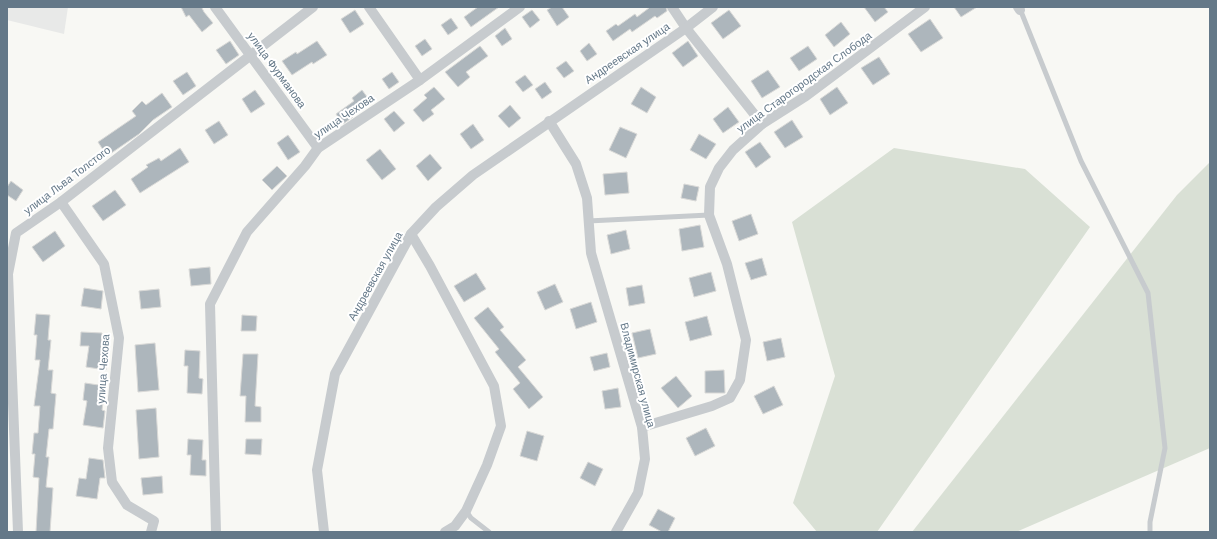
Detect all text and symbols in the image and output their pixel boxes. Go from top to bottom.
street label: Андреевская улица [582,19,673,87]
street label: улица Старогородская Слобода [734,28,875,136]
street label: улица Фурманова [245,29,310,112]
street label: улица Чехова [311,90,378,141]
street label: улица Льва Толстого [21,143,113,217]
street label: Андреевская улица [345,228,406,323]
street label: Владимирская улица [617,321,659,430]
street label: улица Чехова [94,333,112,404]

